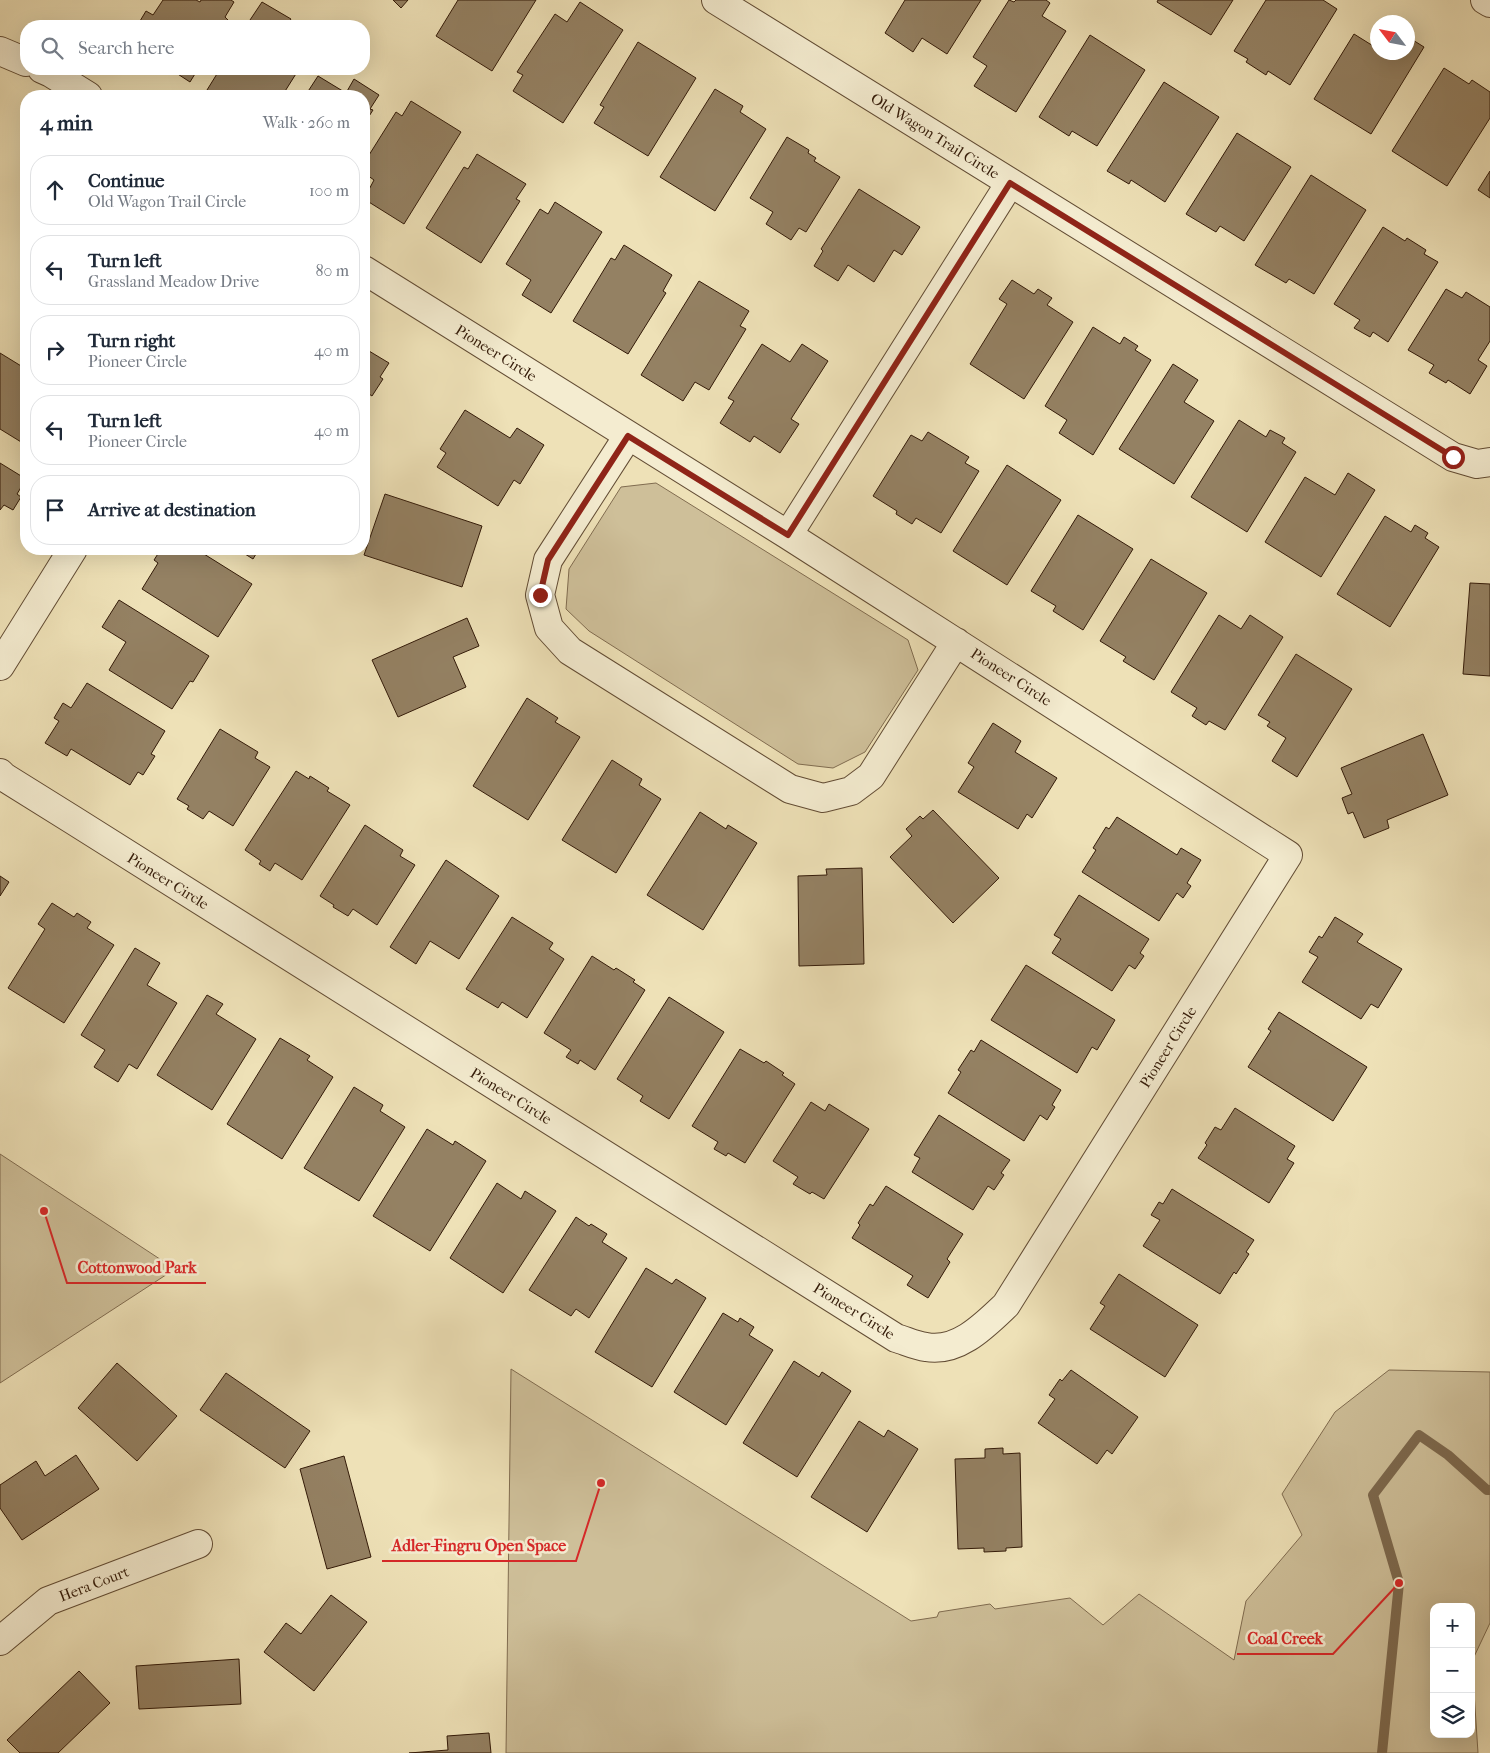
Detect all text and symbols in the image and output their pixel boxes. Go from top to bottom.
north arrow [1370,15,1415,60]
search box [20,20,370,75]
icon: search [38,34,66,62]
text: Search here [78,37,174,59]
street label: Old Wagon Trail Circle [867,89,1003,183]
text: 4 min [40,111,93,135]
text: Walk · 260 m [263,113,350,132]
text: Continue [88,170,164,192]
icon: ahead [41,176,69,204]
text: 100 m [309,181,349,200]
text: Old Wagon Trail Circle [88,192,246,211]
text: Turn left [88,250,162,272]
icon: left [41,256,69,284]
text: 80 m [315,261,349,280]
text: Grassland Meadow Drive [88,272,259,291]
street label: Pioneer Circle [452,321,541,386]
text: Turn right [88,330,175,352]
icon: right [41,336,69,364]
text: 40 m [314,341,349,360]
text: Pioneer Circle [88,352,187,371]
text: Turn left [88,410,162,432]
icon: left [41,416,69,444]
text: 40 m [314,421,349,440]
text: Pioneer Circle [88,432,187,451]
route start [1442,446,1465,469]
icon: arrive [41,496,69,524]
text: Arrive at destination [88,499,256,521]
route end [529,584,552,607]
street label: Pioneer Circle [967,644,1055,710]
street label: Pioneer Circle [124,849,213,914]
street label: Pioneer Circle [1136,1002,1201,1091]
street label: Pioneer Circle [467,1064,556,1129]
callout: Cottonwood Park [67,1252,206,1283]
text: Cottonwood Park [78,1258,197,1277]
street label: Pioneer Circle [810,1279,899,1344]
callout: Adler-Fingru Open Space [382,1530,576,1561]
text: Adler-Fingru Open Space [391,1536,566,1556]
street label: Hera Court [56,1562,132,1606]
map controls [1430,1603,1475,1738]
button: + [1430,1603,1475,1648]
callout: Coal Creek [1237,1623,1333,1654]
text: Coal Creek [1247,1629,1324,1648]
button: − [1430,1648,1475,1693]
button: layers [1430,1693,1475,1738]

